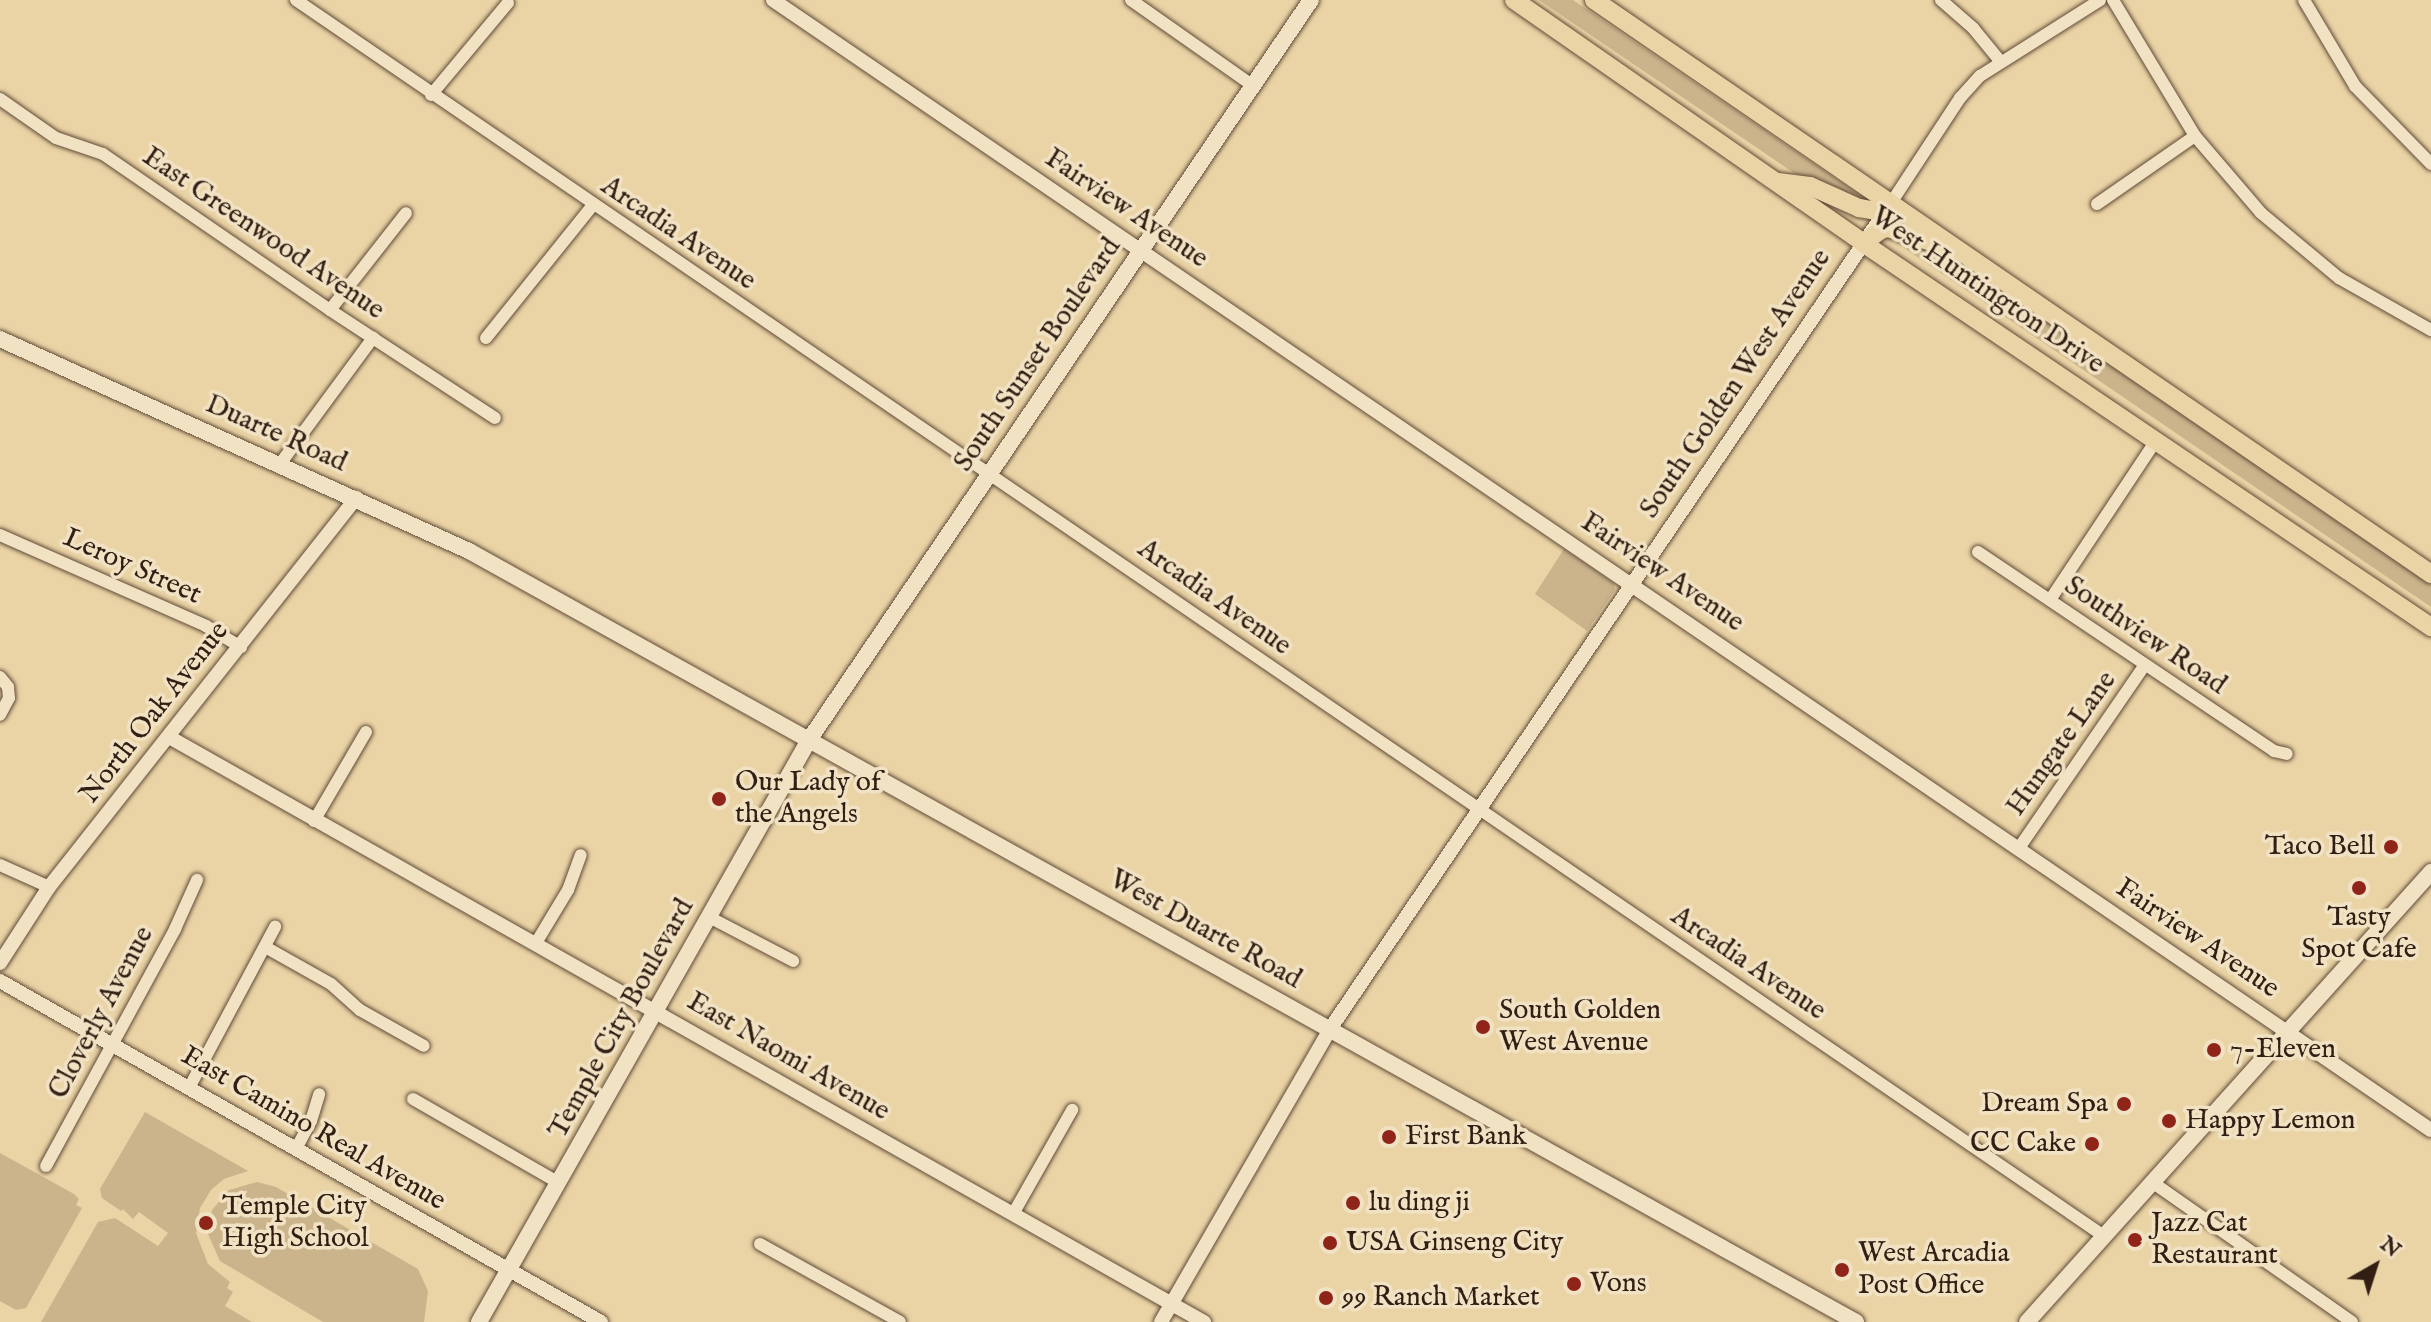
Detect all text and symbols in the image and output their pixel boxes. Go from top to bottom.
street label: East Greenwood Avenue [136,140,390,328]
street label: Fairview Avenue [1038,142,1214,276]
street label: Arcadia Avenue [594,170,762,298]
street label: West Huntington Drive [1864,200,2110,382]
street label: South Sunset Boulevard [947,232,1129,478]
street label: South Golden West Avenue [1633,243,1839,525]
street label: Duarte Road [200,388,352,480]
street label: Fairview Avenue [1574,506,1750,640]
street label: Leroy Street [58,522,206,612]
street label: Arcadia Avenue [1131,533,1297,663]
street label: Southview Road [2058,569,2232,703]
street label: North Oak Avenue [74,615,236,811]
street label: Hungate Lane [2000,665,2124,823]
place label: Our Lady of the Angels [735,766,881,832]
marker: Our Lady of the Angels [710,790,728,808]
place label: Taco Bell [2265,830,2375,864]
marker: Taco Bell [2382,838,2400,856]
street label: West Duarte Road [1103,863,1307,997]
street label: Fairview Avenue [2109,872,2285,1006]
marker: Tasty Spot Cafe [2350,879,2368,897]
street label: Temple City Boulevard [542,893,702,1145]
street label: Arcadia Avenue [1664,900,1832,1028]
place label: Tasty Spot Cafe [2301,901,2417,967]
street label: Cloverly Avenue [42,921,162,1105]
street label: East Naomi Avenue [681,985,895,1129]
place label: South Golden West Avenue [1499,994,1661,1060]
marker: South Golden West Avenue [1474,1018,1492,1036]
place label: 7-Eleven [2230,1033,2336,1067]
street label: East Camino Real Avenue [175,1039,451,1219]
marker: 7-Eleven [2205,1041,2223,1059]
place label: Dream Spa [1981,1087,2108,1121]
marker: Dream Spa [2115,1095,2133,1113]
place label: Happy Lemon [2185,1104,2356,1138]
marker: Happy Lemon [2160,1112,2178,1130]
place label: First Bank [1405,1120,1527,1154]
place label: CC Cake [1970,1127,2076,1161]
marker: First Bank [1380,1128,1398,1146]
marker: CC Cake [2083,1135,2101,1153]
place label: lu ding ji [1369,1186,1470,1220]
place label: Temple City High School [222,1190,369,1256]
marker: lu ding ji [1344,1194,1362,1212]
place label: Jazz Cat Restaurant [2151,1207,2278,1273]
marker: Temple City High School [197,1214,215,1232]
place label: USA Ginseng City [1346,1226,1563,1260]
north arrow [2335,1226,2415,1306]
text: N [2374,1230,2406,1264]
marker: Jazz Cat Restaurant [2126,1231,2144,1249]
marker: USA Ginseng City [1321,1234,1339,1252]
place label: West Arcadia Post Office [1858,1237,2010,1303]
marker: West Arcadia Post Office [1833,1261,1851,1279]
place label: Vons [1590,1267,1647,1301]
marker: Vons [1565,1275,1583,1293]
place label: 99 Ranch Market [1342,1281,1540,1315]
marker: 99 Ranch Market [1317,1289,1335,1307]

